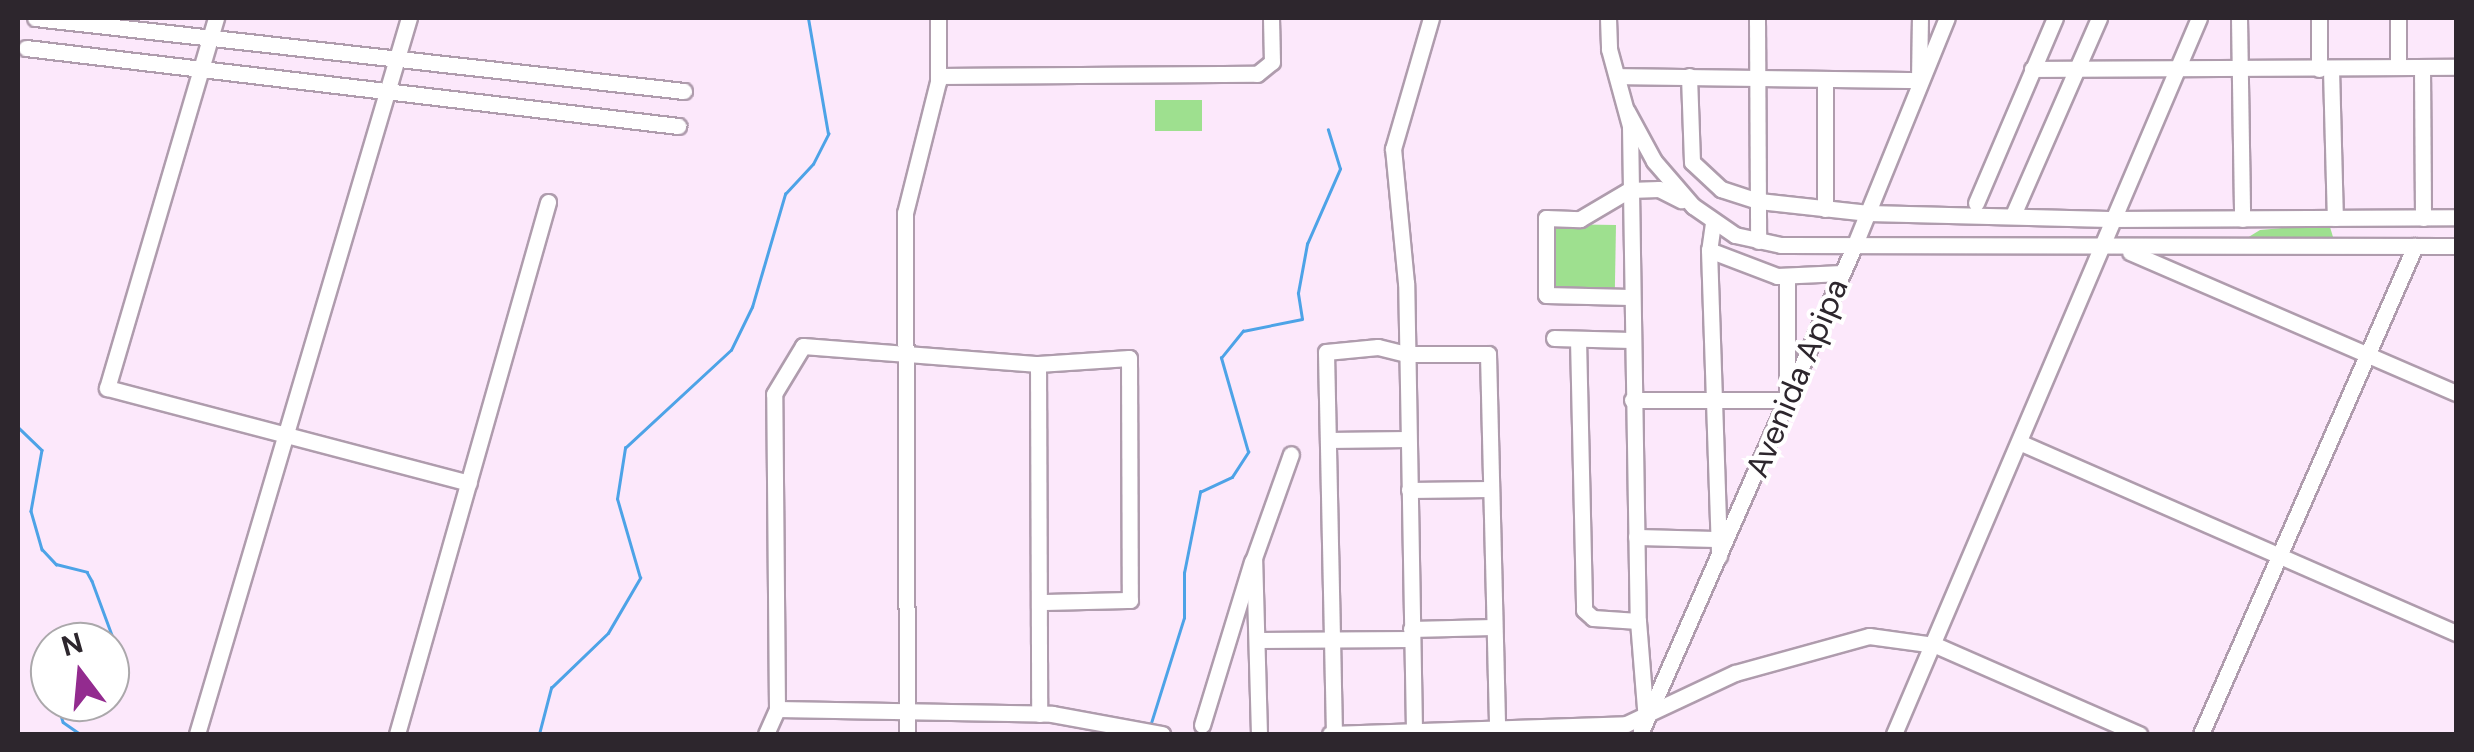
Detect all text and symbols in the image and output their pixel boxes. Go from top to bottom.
street label: Avenida Apipa [1738,273,1856,483]
north arrow [30,622,130,722]
text: N [57,624,87,665]

